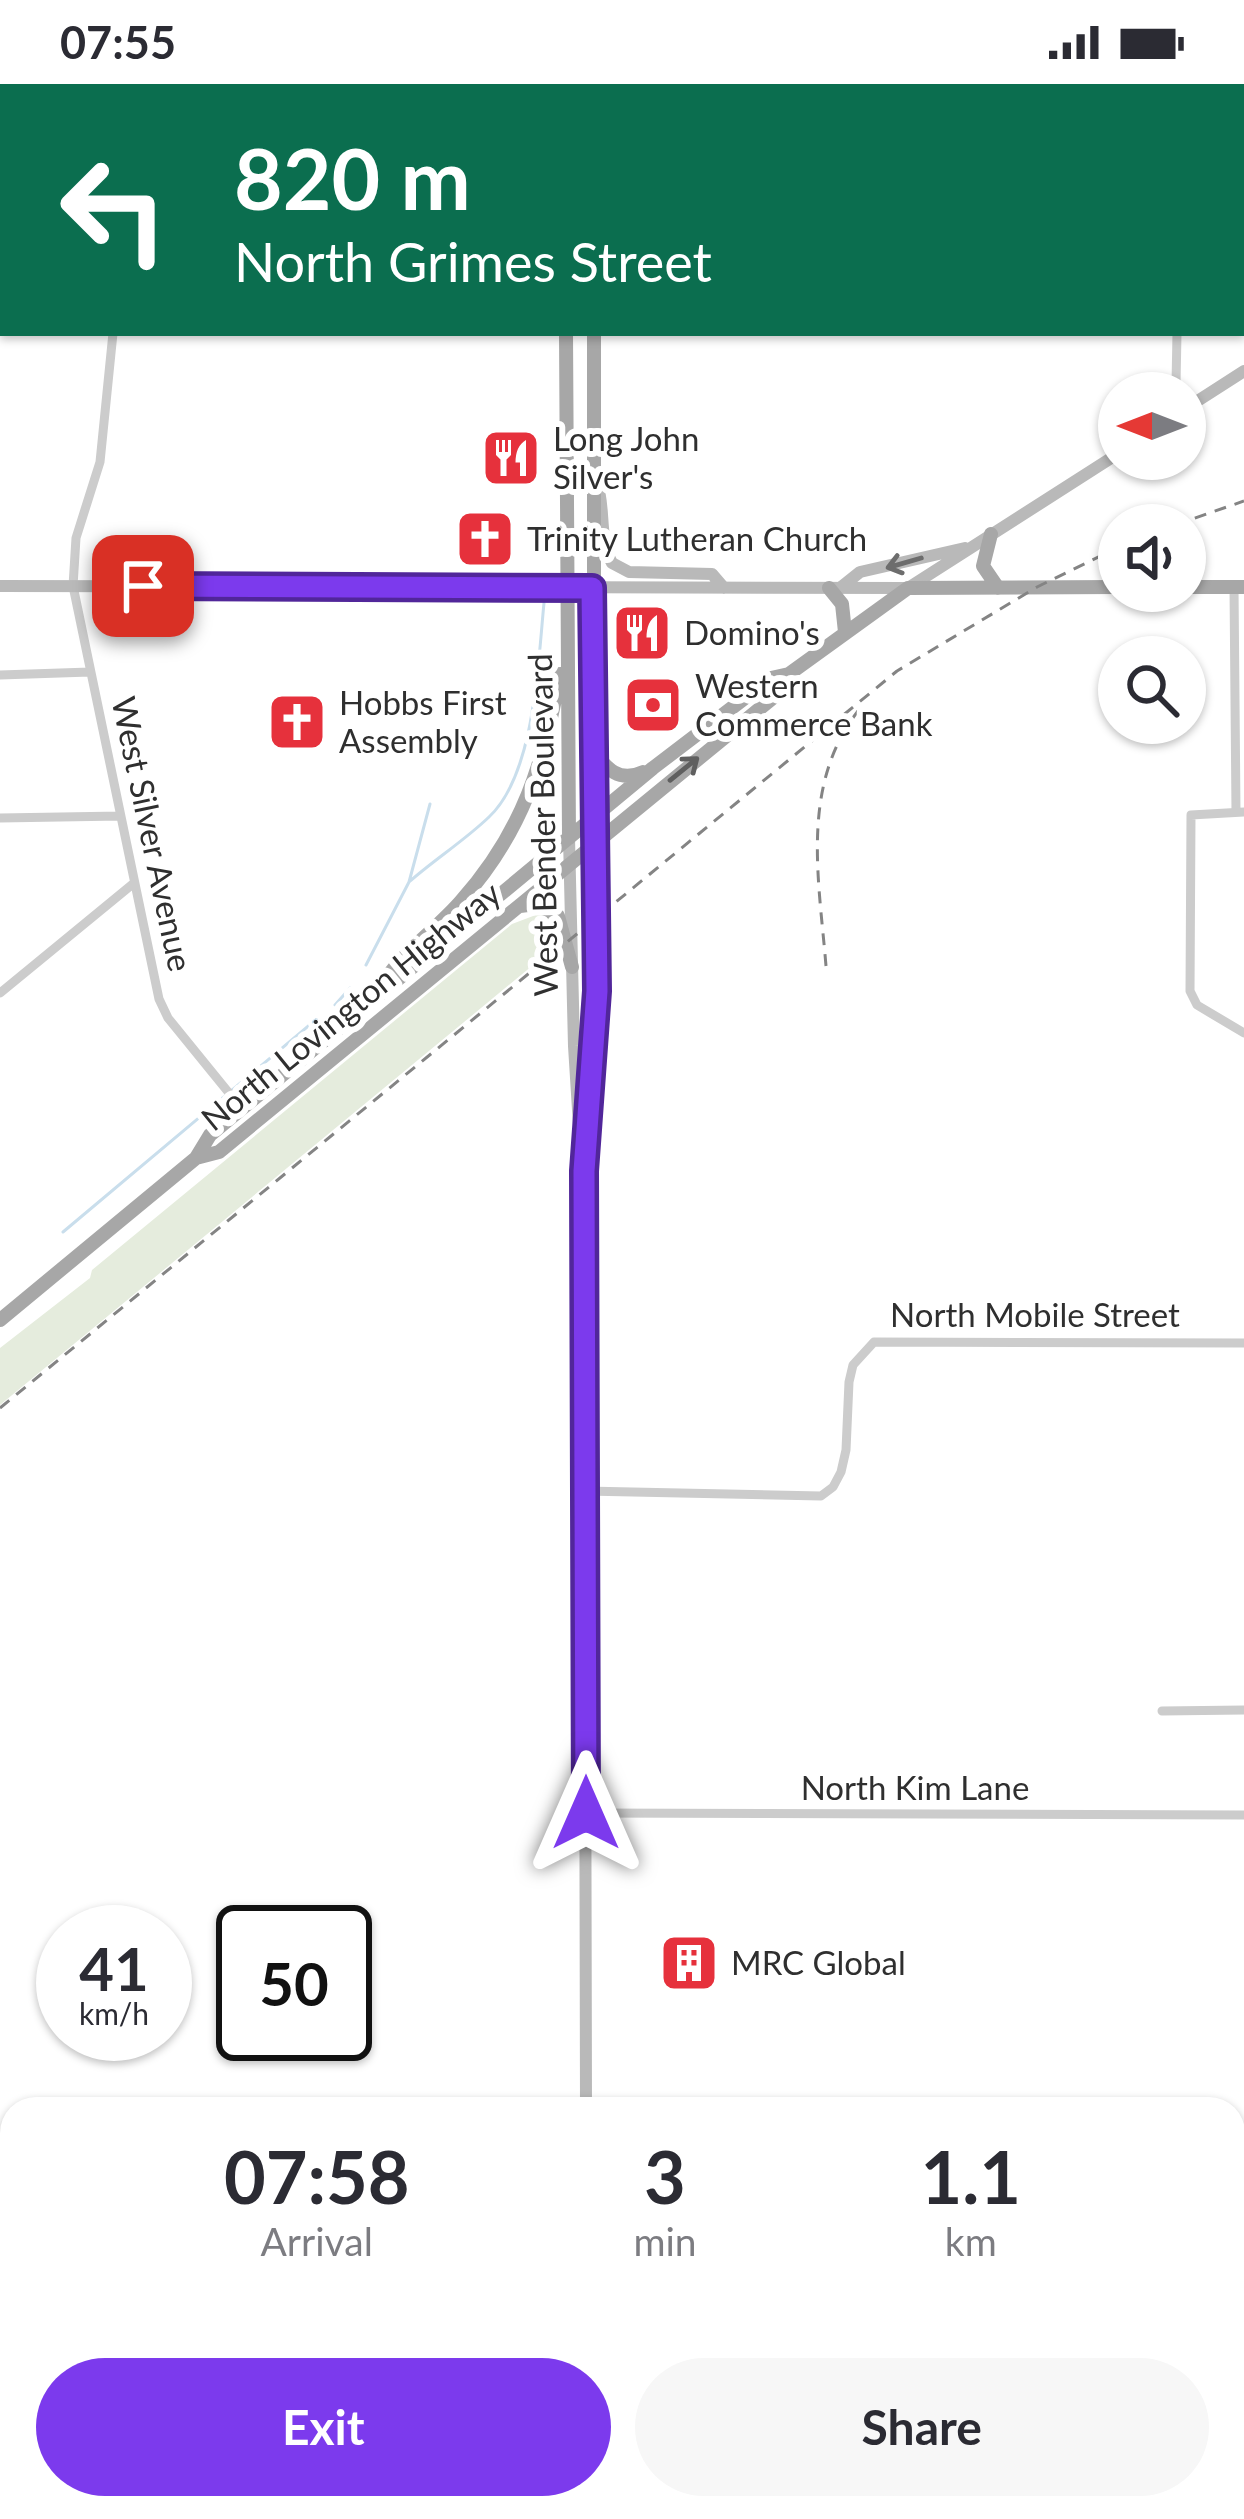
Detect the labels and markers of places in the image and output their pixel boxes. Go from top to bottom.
place label: Long John Silver's [553,418,699,496]
restaurant icon: Long John Silver's [480,427,542,489]
church icon: Trinity Lutheran Church [454,508,516,570]
place label: Trinity Lutheran Church [527,518,867,558]
pin [92,535,194,637]
restaurant icon: Domino's [611,602,673,664]
place label: Domino's [684,612,820,652]
place label: Western Commerce Bank [695,665,933,743]
bank icon: Western Commerce Bank [622,674,684,736]
place label: Hobbs First Assembly [339,682,507,760]
church icon: Hobbs First Assembly [266,691,328,753]
building icon: MRC Global [658,1932,720,1994]
place label: MRC Global [731,1942,906,1982]

